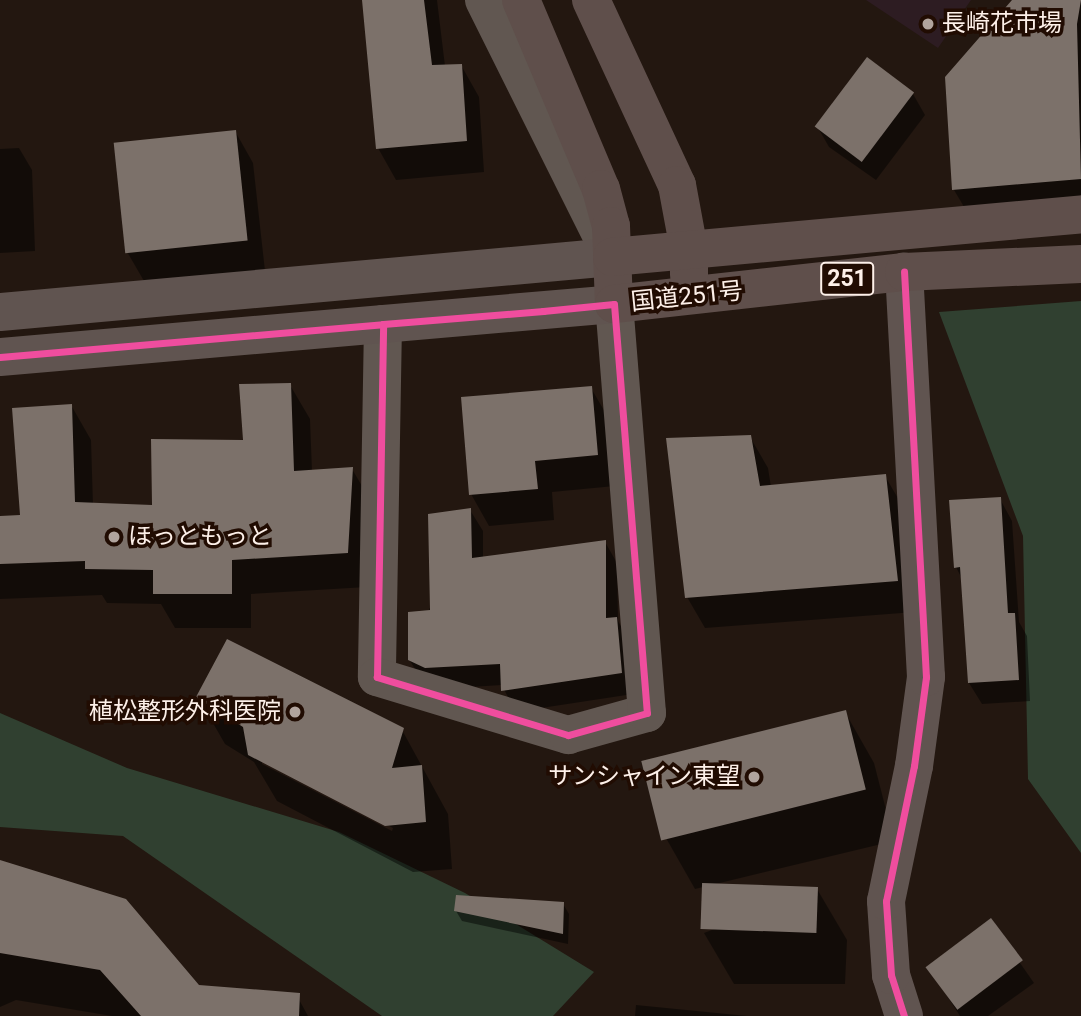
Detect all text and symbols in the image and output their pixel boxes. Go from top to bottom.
place label: 長崎花市場 [942,10,1062,38]
marker: 長崎花市場 [920,16,936,32]
road number: 251 [819,260,875,298]
street label: 国道251号 [630,277,744,317]
place label: ほっともっと [128,523,272,551]
marker: ほっともっと [106,529,122,545]
place label: 植松整形外科医院 [89,698,281,726]
marker: 植松整形外科医院 [287,704,303,720]
place label: サンシャイン東望 [548,763,740,791]
marker: サンシャイン東望 [746,769,762,785]

